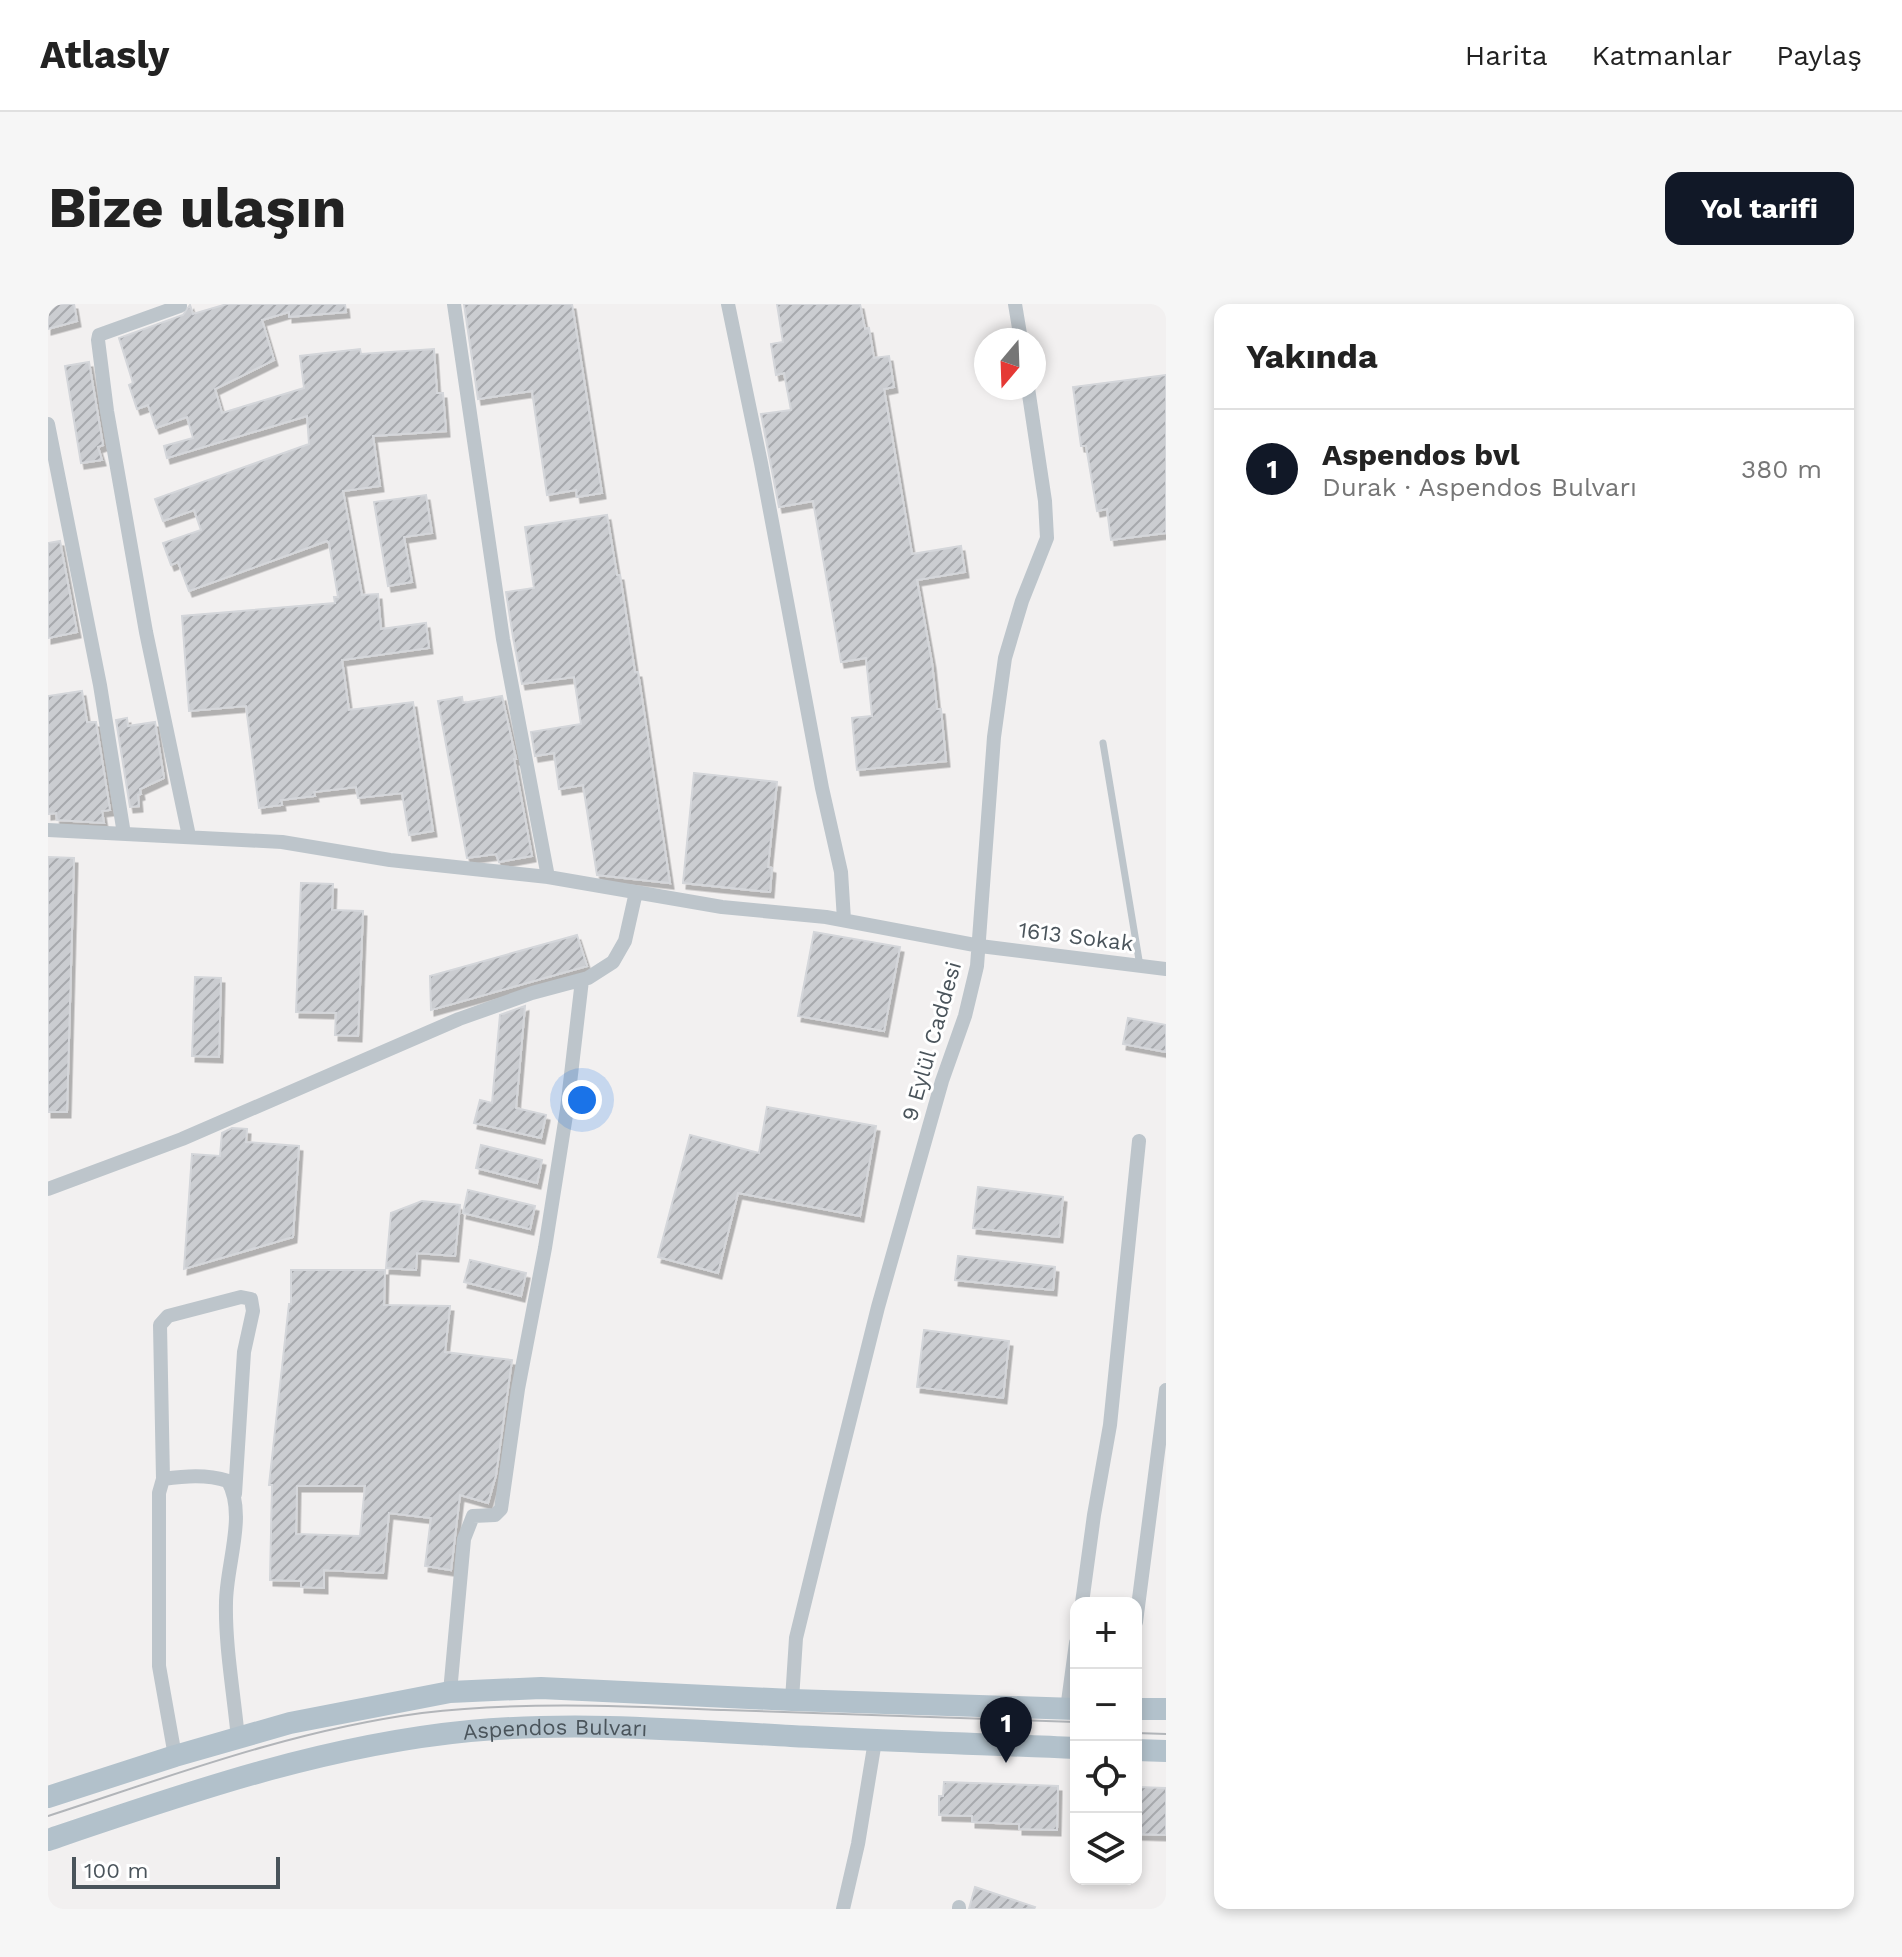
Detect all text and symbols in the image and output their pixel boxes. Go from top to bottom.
text: Atlasly [40,33,170,77]
text: Harita [1465,39,1548,72]
text: Katmanlar [1592,39,1732,72]
text: Paylaş [1776,39,1862,72]
button: Yol tarifi [1665,172,1854,245]
text: Bize ulaşın [48,175,347,241]
north arrow [974,328,1046,400]
text: Yakında [1246,336,1378,376]
text: Aspendos bvl [1322,437,1520,472]
text: 1 [1266,454,1278,484]
text: 380 m [1741,454,1822,484]
text: Durak · Aspendos Bulvarı [1322,472,1637,502]
street label: 1613 Sokak [1017,917,1135,956]
street label: 9 Eylül Caddesi [897,958,966,1124]
your location [562,1080,602,1120]
map controls [1070,1597,1142,1885]
button: + [1070,1597,1142,1669]
button: − [1070,1669,1142,1741]
pin: 1 [980,1697,1032,1763]
street label: Aspendos Bulvarı [461,1714,648,1745]
button: locate [1070,1741,1142,1813]
button: layers [1070,1813,1142,1885]
scale bar [72,1853,280,1889]
text: 100 m [84,1858,148,1883]

